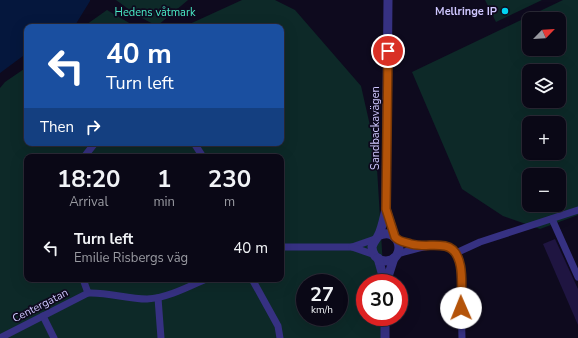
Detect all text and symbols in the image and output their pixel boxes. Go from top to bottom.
place label: Mellringe IP [435,4,497,19]
park label: Hedens våtmark [115,5,196,20]
marker: Mellringe IP [500,6,510,16]
north arrow [522,12,566,56]
map controls [522,12,566,212]
pin [371,34,405,68]
text: 40 m [106,35,172,73]
icon: left [40,40,92,92]
icon: arrive [377,40,399,62]
button: layers [522,64,566,108]
text: Turn left [106,71,174,95]
street label: Sandbackavägen [368,86,383,170]
icon: right [82,116,104,138]
button: + [522,116,566,160]
text: Then [40,117,74,137]
text: 18:20 [57,163,120,195]
text: 1 [157,163,171,195]
text: 230 [208,163,251,195]
button: − [522,168,566,212]
text: Arrival [69,193,108,211]
text: min [153,193,175,211]
text: m [224,193,235,211]
text: Turn left [74,229,133,249]
icon: left [40,237,62,259]
text: 40 m [233,238,268,258]
text: Emilie Risbergs väg [74,249,188,267]
speed limit sign: 30 [356,274,408,326]
text: 27 [310,281,334,308]
street label: Centergatan [10,285,71,326]
position arrow [440,287,482,329]
text: km/h [311,303,333,317]

